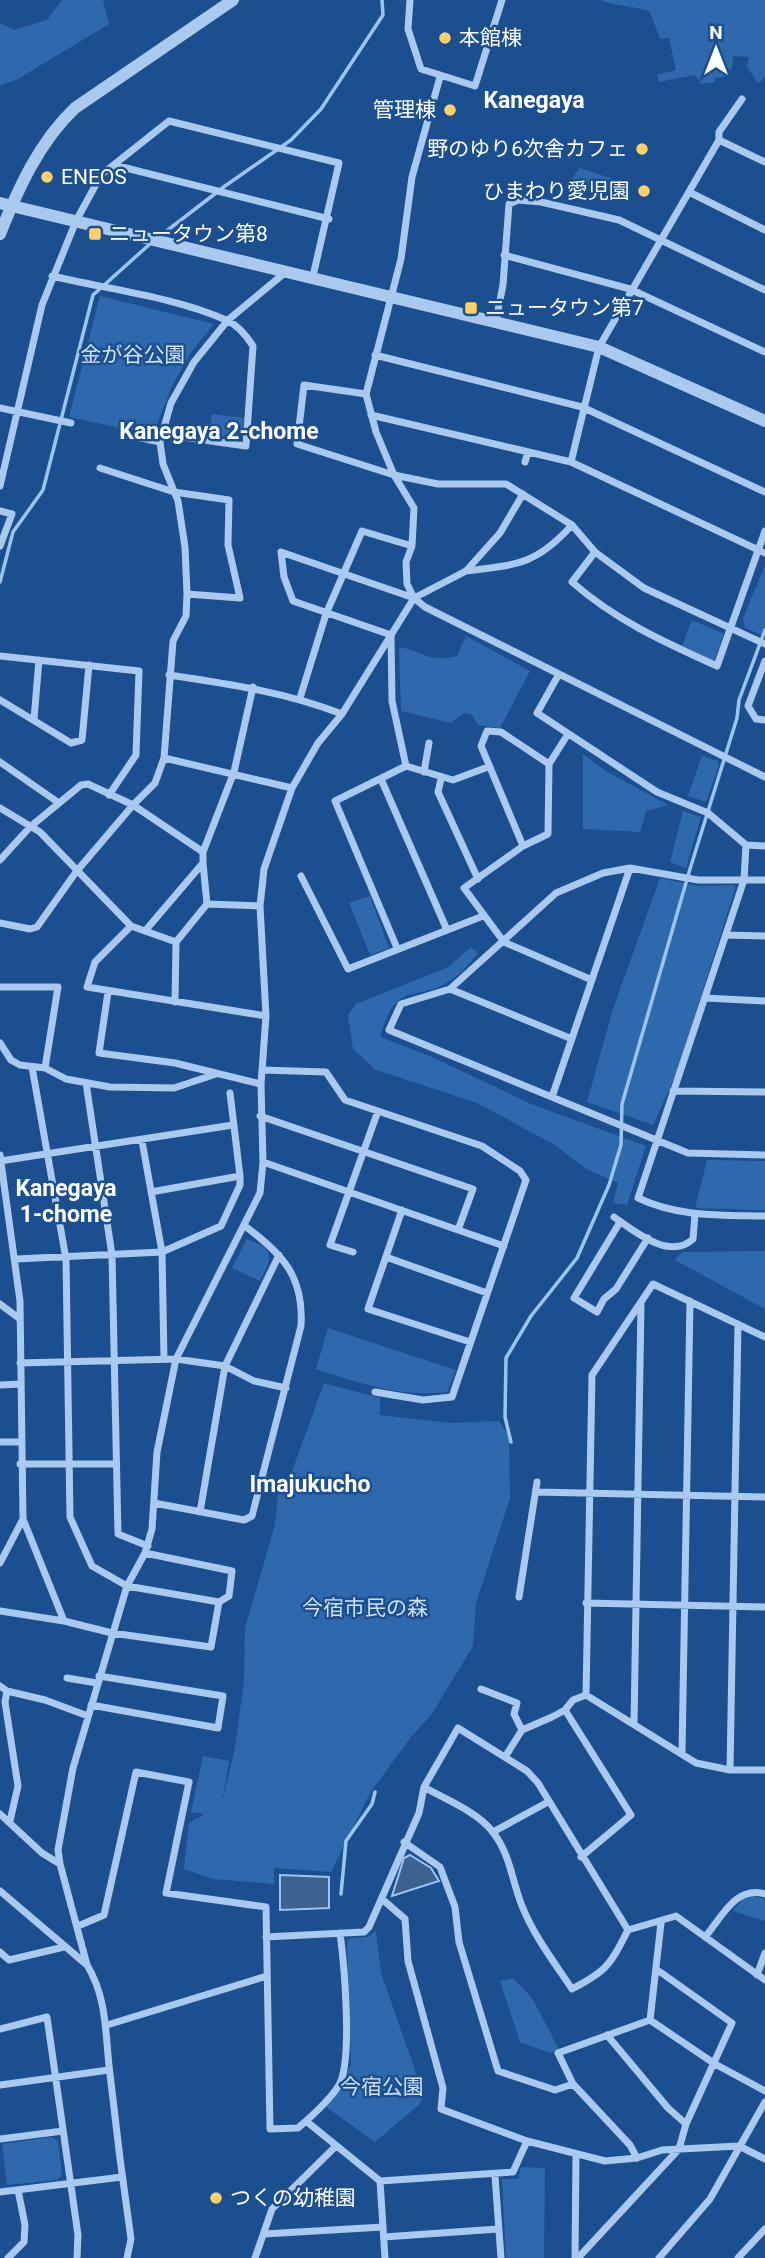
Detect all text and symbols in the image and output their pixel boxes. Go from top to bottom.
north arrow [681,14,751,84]
text: N [709,21,723,44]
place label: 本館棟 [459,26,522,50]
marker: 本館棟 [437,30,453,46]
district label: Kanegaya [483,87,585,114]
place label: 管理棟 [373,98,436,122]
marker: 管理棟 [442,102,458,118]
place label: 野のゆり6次舎カフェ [427,137,628,161]
marker: 野のゆり6次舎カフェ [634,141,650,157]
place label: ENEOS [61,165,127,189]
marker: ENEOS [39,169,55,185]
place label: ひまわり愛児園 [483,179,630,203]
marker: ひまわり愛児園 [636,183,652,199]
place label: ニュータウン第8 [109,222,268,246]
marker: ニュータウン第8 [87,226,103,242]
place label: ニュータウン第7 [485,296,644,320]
marker: ニュータウン第7 [463,300,479,316]
park label: 金が谷公園 [81,343,186,367]
district label: Kanegaya 2-chome [119,418,319,445]
district label: Kanegaya 1-chome [15,1175,117,1228]
district label: Imajukucho [250,1471,370,1498]
park label: 今宿市民の森 [302,1596,428,1620]
park label: 今宿公園 [340,2075,424,2099]
place label: つくの幼稚園 [230,2186,356,2210]
marker: つくの幼稚園 [208,2190,224,2206]

